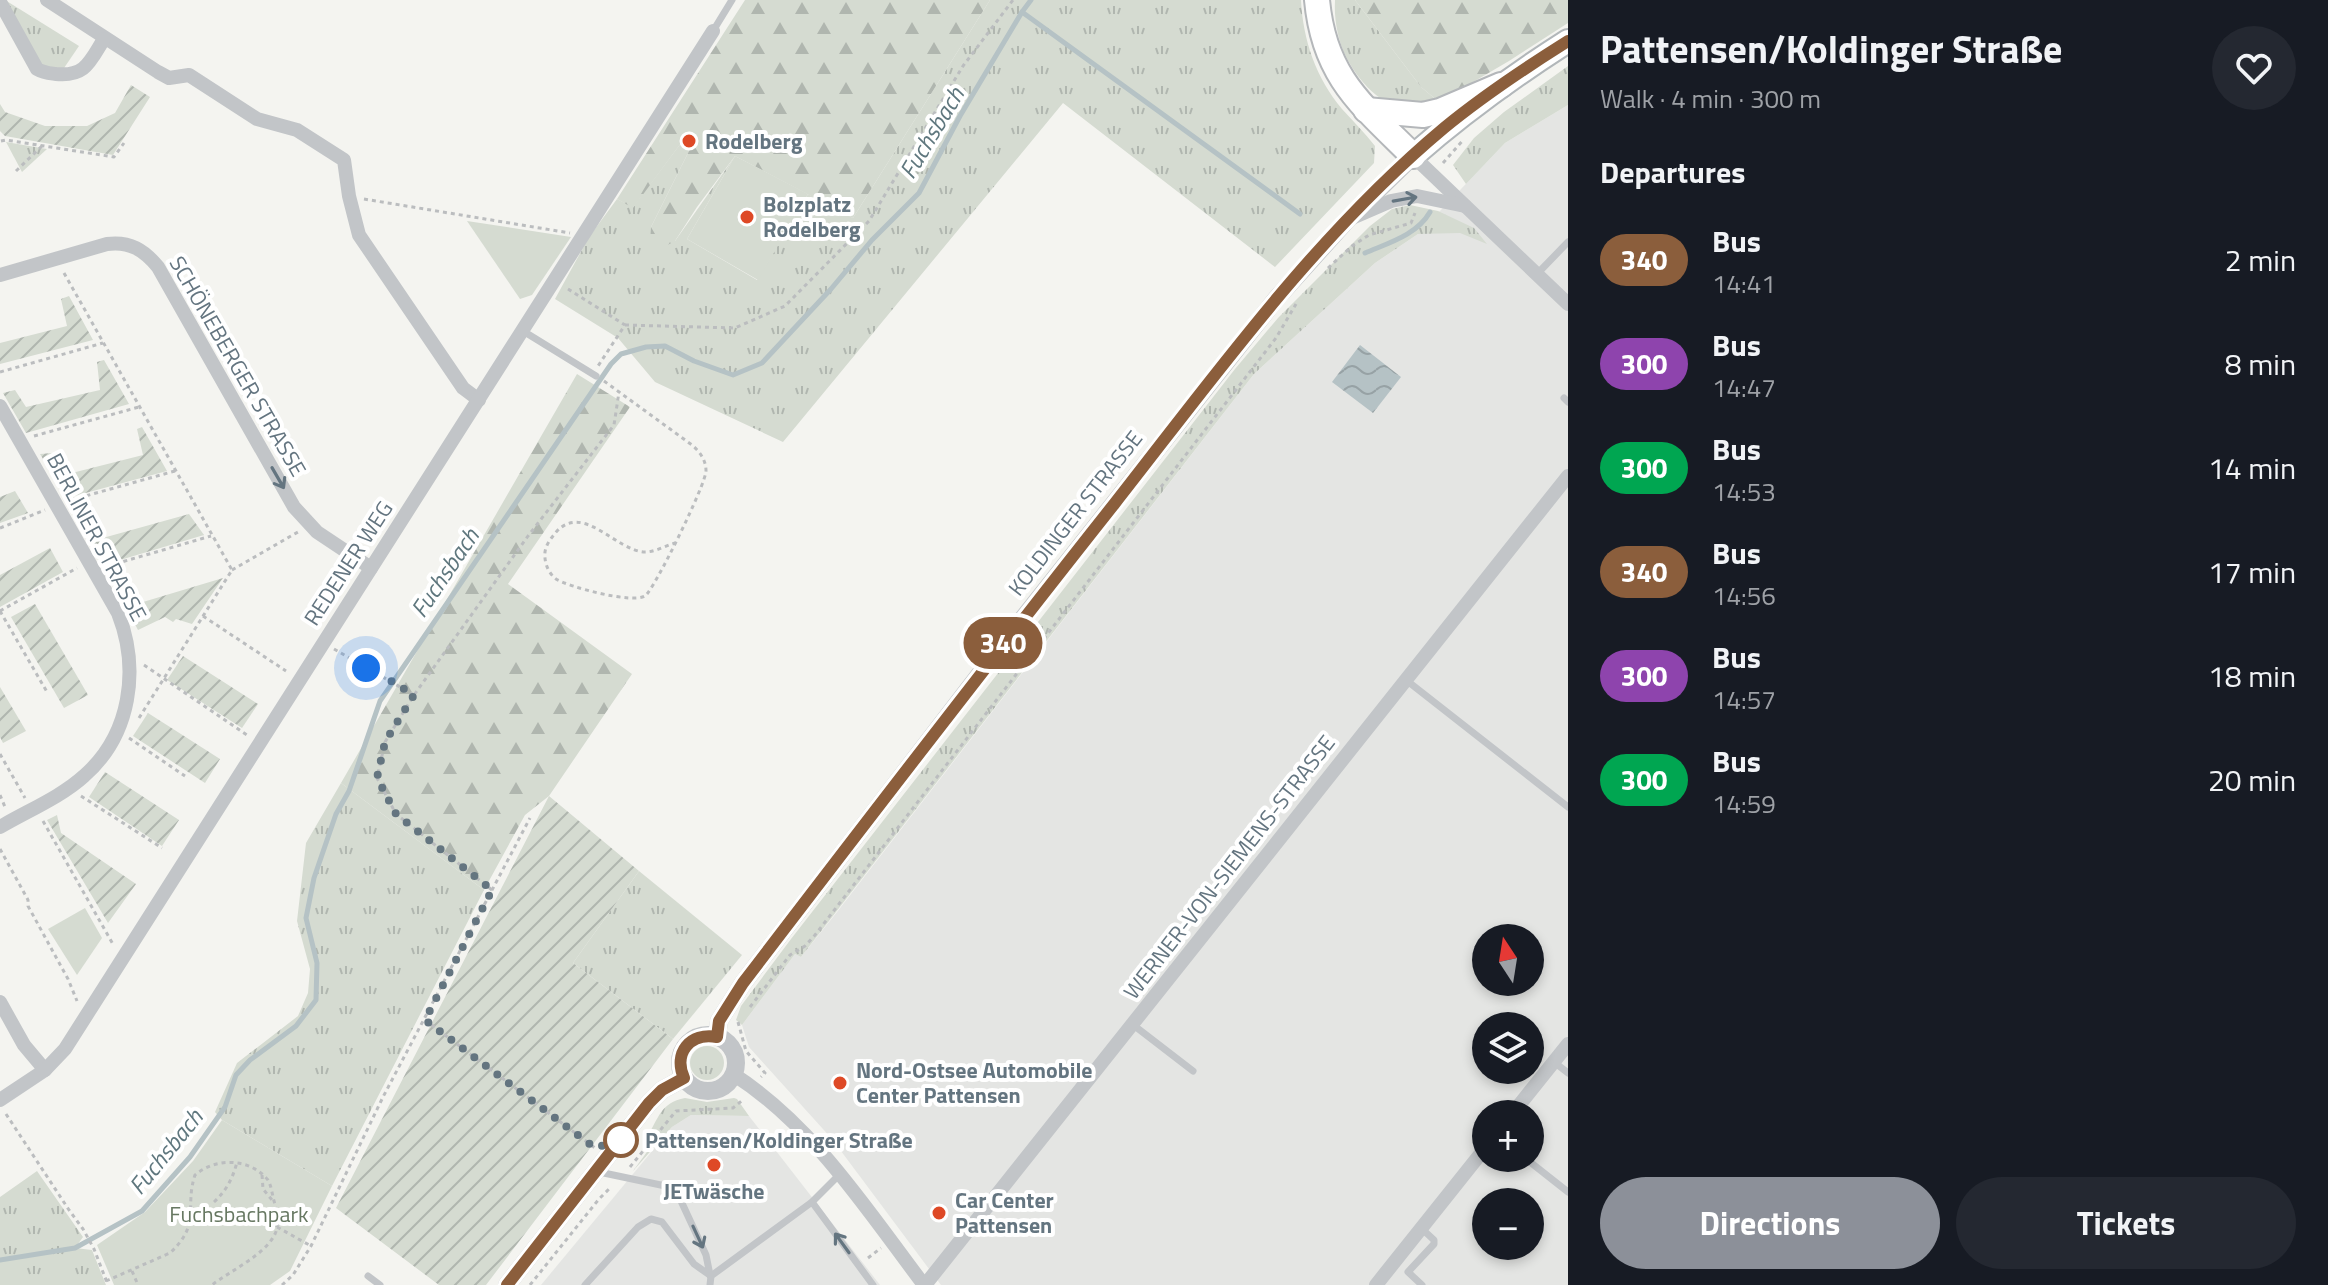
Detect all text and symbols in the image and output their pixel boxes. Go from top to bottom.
text: Pattensen/Koldinger Straße [1600,20,2062,78]
button: heart [2212,26,2296,110]
water label: Fuchsbach [890,79,973,185]
text: Walk · 4 min · 300 m [1600,79,1821,118]
place label: Rodelberg [705,124,803,158]
marker: Rodelberg [680,132,698,150]
text: Departures [1600,149,1745,195]
place label: Bolzplatz Rodelberg [763,187,861,246]
one-way arrow [1391,190,1417,205]
marker: Bolzplatz Rodelberg [738,208,756,226]
text: Bus [1712,218,1761,264]
text: 2 min [2225,237,2296,283]
text: 340 [1620,238,1668,281]
street label: SCHÖNEBERGER STRASSE [161,249,315,483]
text: 14:41 [1712,264,1776,303]
text: Bus [1712,322,1761,368]
text: 8 min [2225,341,2296,387]
text: 300 [1620,342,1668,385]
text: 14:47 [1712,368,1776,407]
street label: KOLDINGER STRASSE [1000,423,1150,603]
text: Bus [1712,426,1761,472]
text: 14 min [2208,445,2296,491]
text: 300 [1620,446,1668,489]
street label: BERLINER STRASSE [38,447,156,627]
one-way arrow [270,466,286,489]
text: 14:53 [1712,472,1776,511]
street label: REDENER WEG [295,494,401,632]
water label: Fuchsbach [401,520,488,624]
text: Bus [1712,530,1761,576]
text: 17 min [2208,549,2296,595]
text: 340 [1620,550,1668,593]
text: 14:56 [1712,576,1776,615]
line badge: 340 [957,617,1049,669]
text: 340 [979,621,1027,664]
text: Bus [1712,634,1761,680]
your location [346,648,386,688]
text: 18 min [2208,653,2296,699]
text: 300 [1620,654,1668,697]
text: 14:57 [1712,680,1776,719]
street label: WERNER-VON-SIEMENS-STRASSE [1115,728,1343,1006]
text: Bus [1712,738,1761,784]
text: 20 min [2208,757,2296,803]
text: 300 [1620,758,1668,801]
text: 14:59 [1712,784,1776,823]
north arrow [1472,924,1544,996]
map controls [1472,924,1544,1260]
button: layers [1472,1012,1544,1084]
place label: Nord-Ostsee Automobile Center Pattensen [856,1053,1093,1112]
marker: Nord-Ostsee Automobile Center Pattensen [831,1074,849,1092]
water label: Fuchsbach [119,1100,212,1202]
button: + [1472,1100,1544,1172]
marker: Pattensen/Koldinger Straße [604,1123,638,1157]
place label: Pattensen/Koldinger Straße [645,1123,913,1157]
marker: JETwäsche [705,1156,723,1174]
place label: JETwäsche [663,1174,765,1208]
button: Directions [1600,1177,1940,1269]
button: Tickets [1956,1177,2296,1269]
place label: Car Center Pattensen [955,1183,1054,1242]
button: − [1472,1188,1544,1260]
park label: Fuchsbachpark [169,1197,309,1231]
marker: Car Center Pattensen [930,1204,948,1222]
one-way arrow [691,1225,706,1249]
one-way arrow [834,1233,850,1255]

